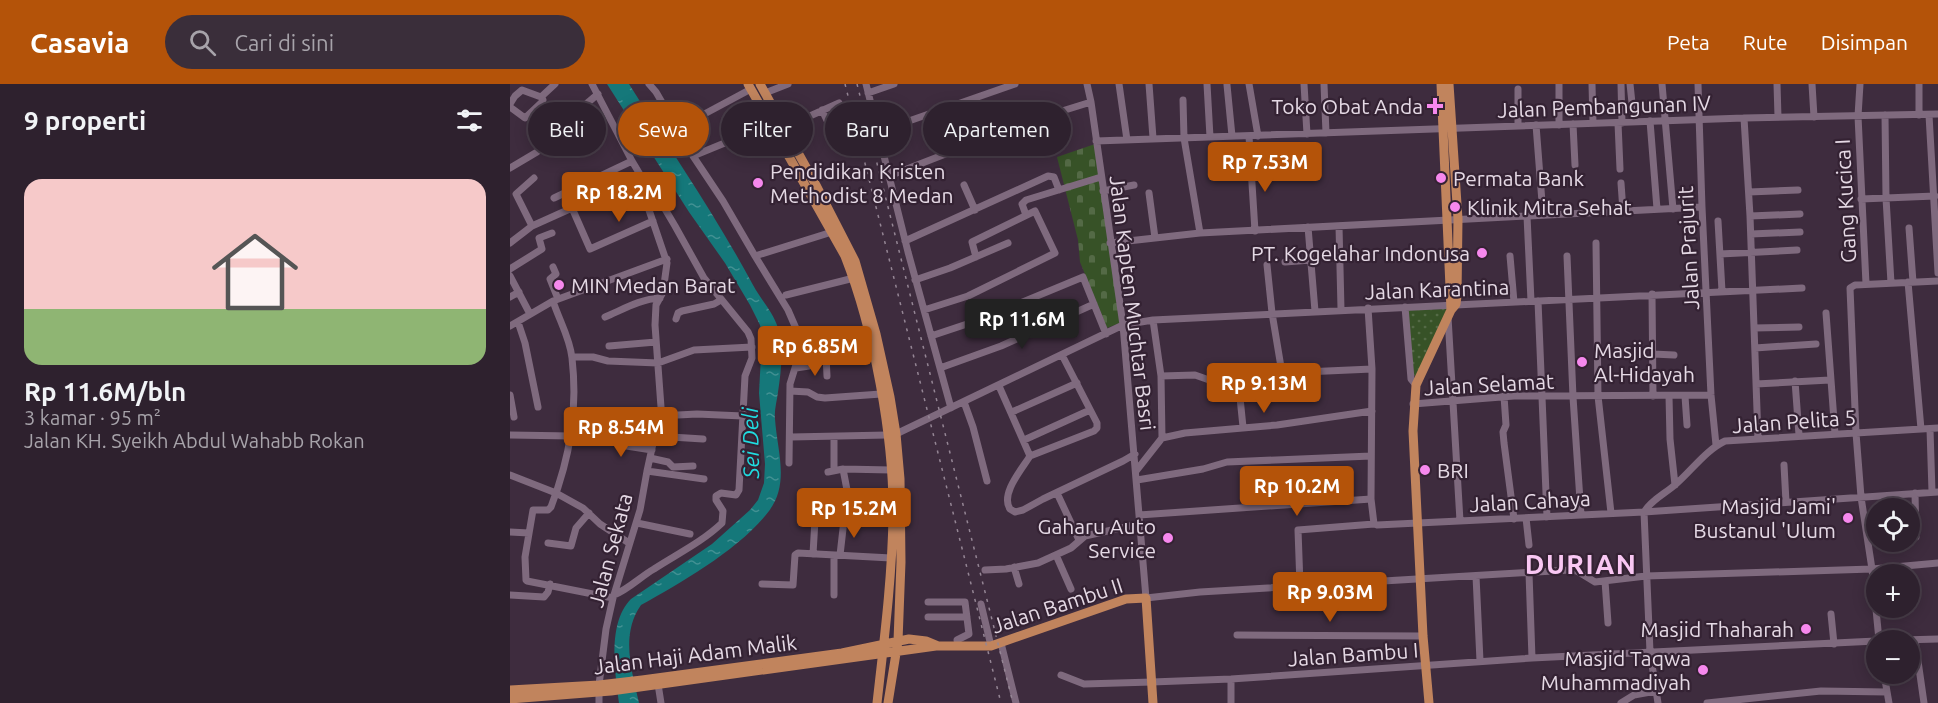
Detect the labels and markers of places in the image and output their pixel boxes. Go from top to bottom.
place label: Toko Obat Anda [1272,94,1423,118]
marker: Toko Obat Anda [1428,99,1442,113]
pin: Rp 7.53M [1203,142,1327,193]
place label: Pendidikan Kristen Methodist 8 Medan [770,159,954,207]
place label: Permata Bank [1453,166,1585,190]
marker: Permata Bank [1434,171,1448,185]
pin: Rp 18.2M [557,172,681,223]
marker: Pendidikan Kristen Methodist 8 Medan [751,176,765,190]
place label: Klinik Mitra Sehat [1467,195,1632,219]
marker: Klinik Mitra Sehat [1448,200,1462,214]
place label: PT. Kogelahar Indonusa [1251,241,1470,265]
marker: PT. Kogelahar Indonusa [1475,246,1489,260]
place label: MIN Medan Barat [571,273,735,297]
marker: MIN Medan Barat [552,278,566,292]
pin: Rp 11.6M [960,299,1084,350]
pin: Rp 6.85M [753,326,877,377]
place label: Masjid Al-Hidayah [1594,338,1695,386]
marker: Masjid Al-Hidayah [1575,355,1589,369]
pin: Rp 9.13M [1202,363,1326,414]
pin: Rp 8.54M [559,407,683,458]
place label: BRI [1437,458,1469,482]
marker: BRI [1418,463,1432,477]
pin: Rp 10.2M [1235,466,1359,517]
pin: Rp 15.2M [792,488,916,539]
place label: Masjid Jami' Bustanul 'Ulum [1693,494,1836,542]
marker: Masjid Jami' Bustanul 'Ulum [1841,511,1855,525]
place label: Gaharu Auto Service [1038,514,1156,562]
marker: Gaharu Auto Service [1161,531,1175,545]
pin: Rp 9.03M [1268,572,1392,623]
place label: Masjid Thaharah [1641,617,1794,641]
marker: Masjid Thaharah [1799,622,1813,636]
place label: Masjid Taqwa Muhammadiyah [1541,646,1691,694]
marker: Masjid Taqwa Muhammadiyah [1696,663,1710,677]

